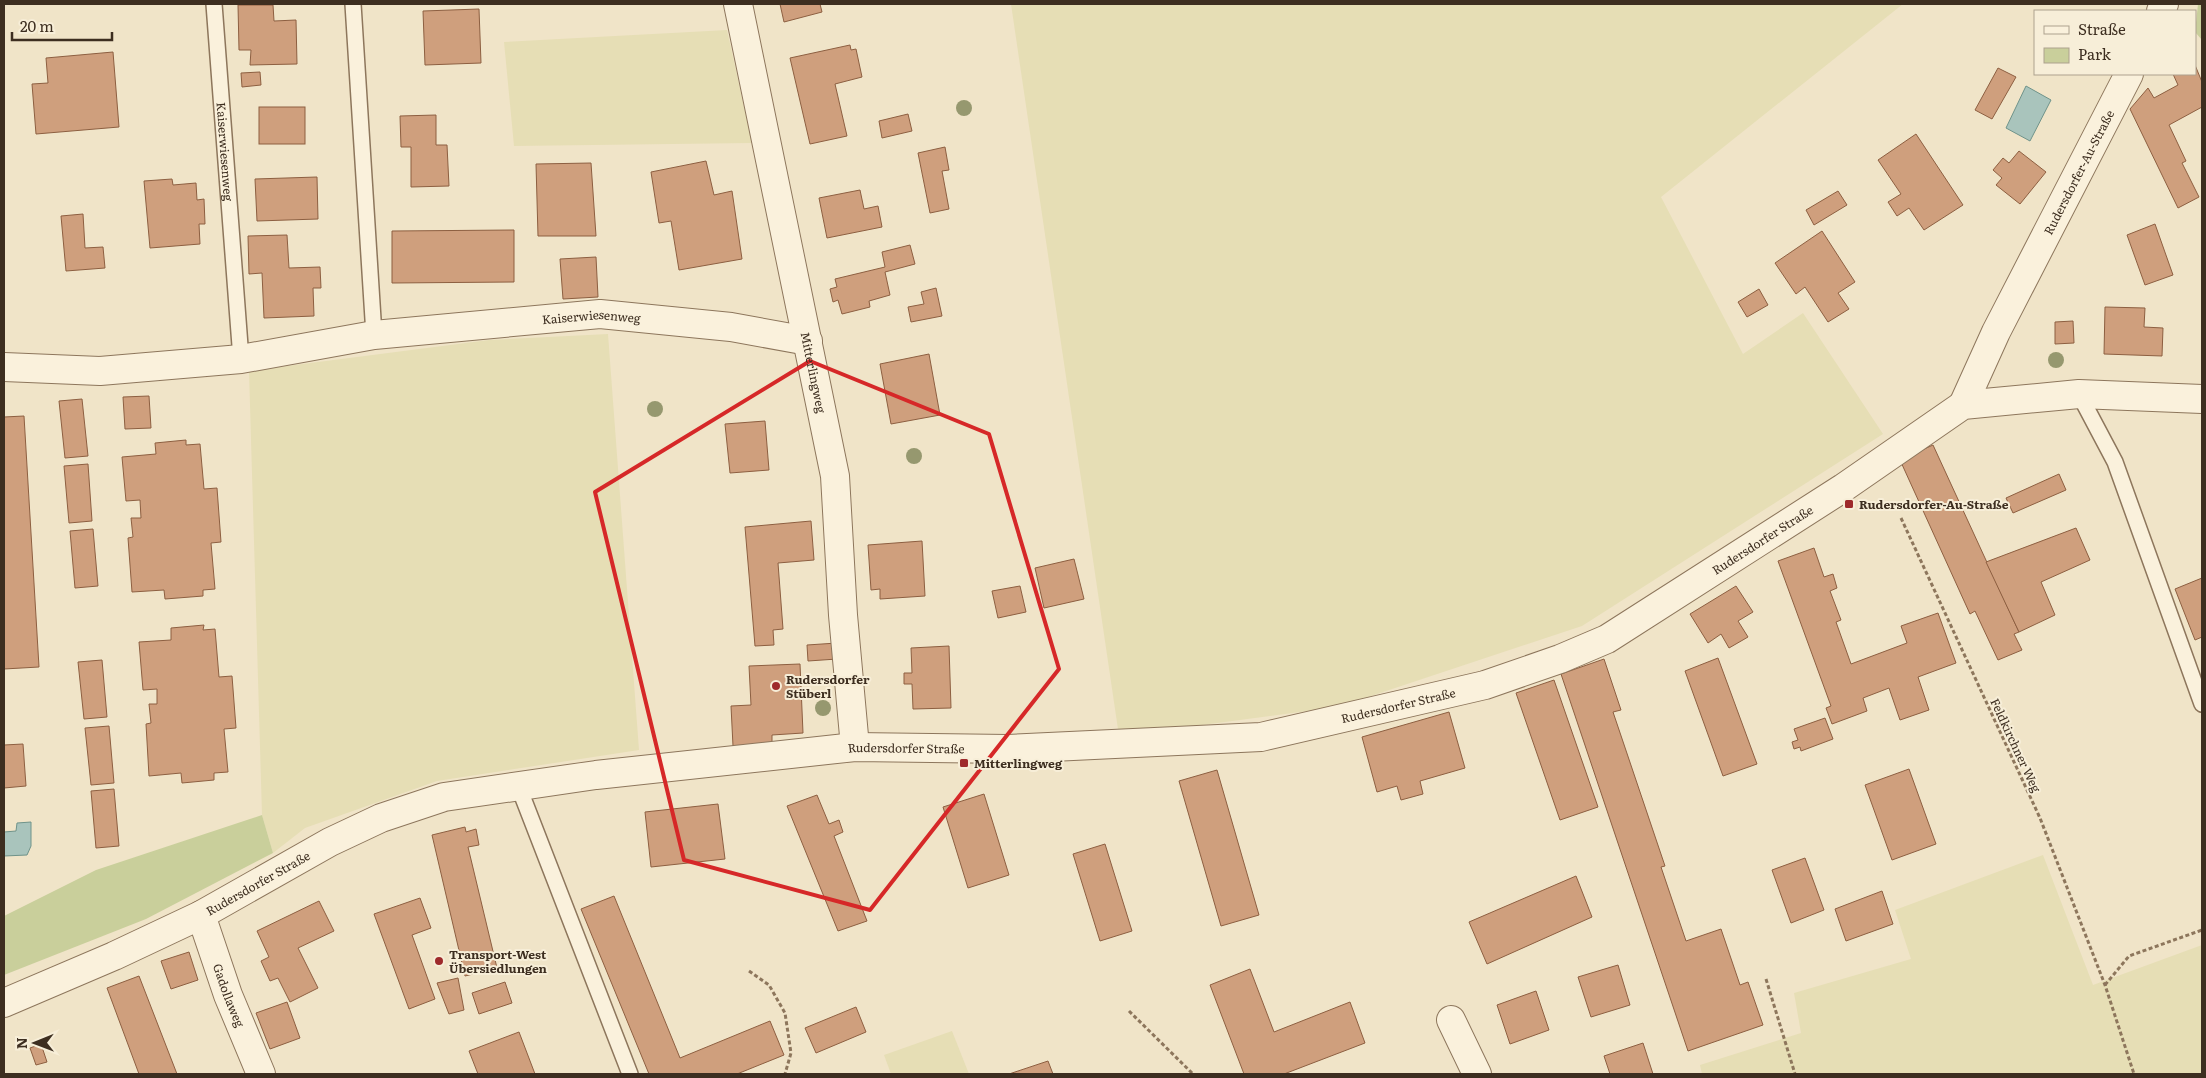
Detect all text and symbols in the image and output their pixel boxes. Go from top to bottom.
scale bar [12,10,112,42]
legend [2034,10,2196,75]
text: 20 m [20,14,54,37]
text: Straße [2078,17,2126,40]
text: Park [2078,42,2112,65]
street label: Kaiserwiesenweg [212,101,238,202]
street label: Rudersdorfer-Au-Straße [2039,107,2118,238]
street label: Kaiserwiesenweg [541,305,642,328]
street label: Mitterlingweg [797,330,831,415]
place label: Rudersdorfer-Au-Straße [1859,495,2009,513]
marker: Rudersdorfer-Au-Straße [1843,498,1855,510]
street label: Rudersdorfer Straße [1708,501,1816,579]
place label: Rudersdorfer Stüberl [786,670,870,702]
marker: Rudersdorfer Stüberl [770,680,782,692]
street label: Rudersdorfer Straße [1339,683,1457,727]
street label: Feldkirchner Weg [1986,695,2046,795]
street label: Rudersdorfer Straße [847,738,965,757]
place label: Mitterlingweg [974,754,1063,772]
marker: Mitterlingweg [958,757,970,769]
street label: Rudersdorfer Straße [202,846,313,920]
place label: Transport-West Übersiedlungen [449,945,548,977]
marker: Transport-West Übersiedlungen [433,955,445,967]
street label: Gadollaweg [209,961,249,1030]
north arrow [10,1018,60,1068]
text: N [11,1037,31,1049]

